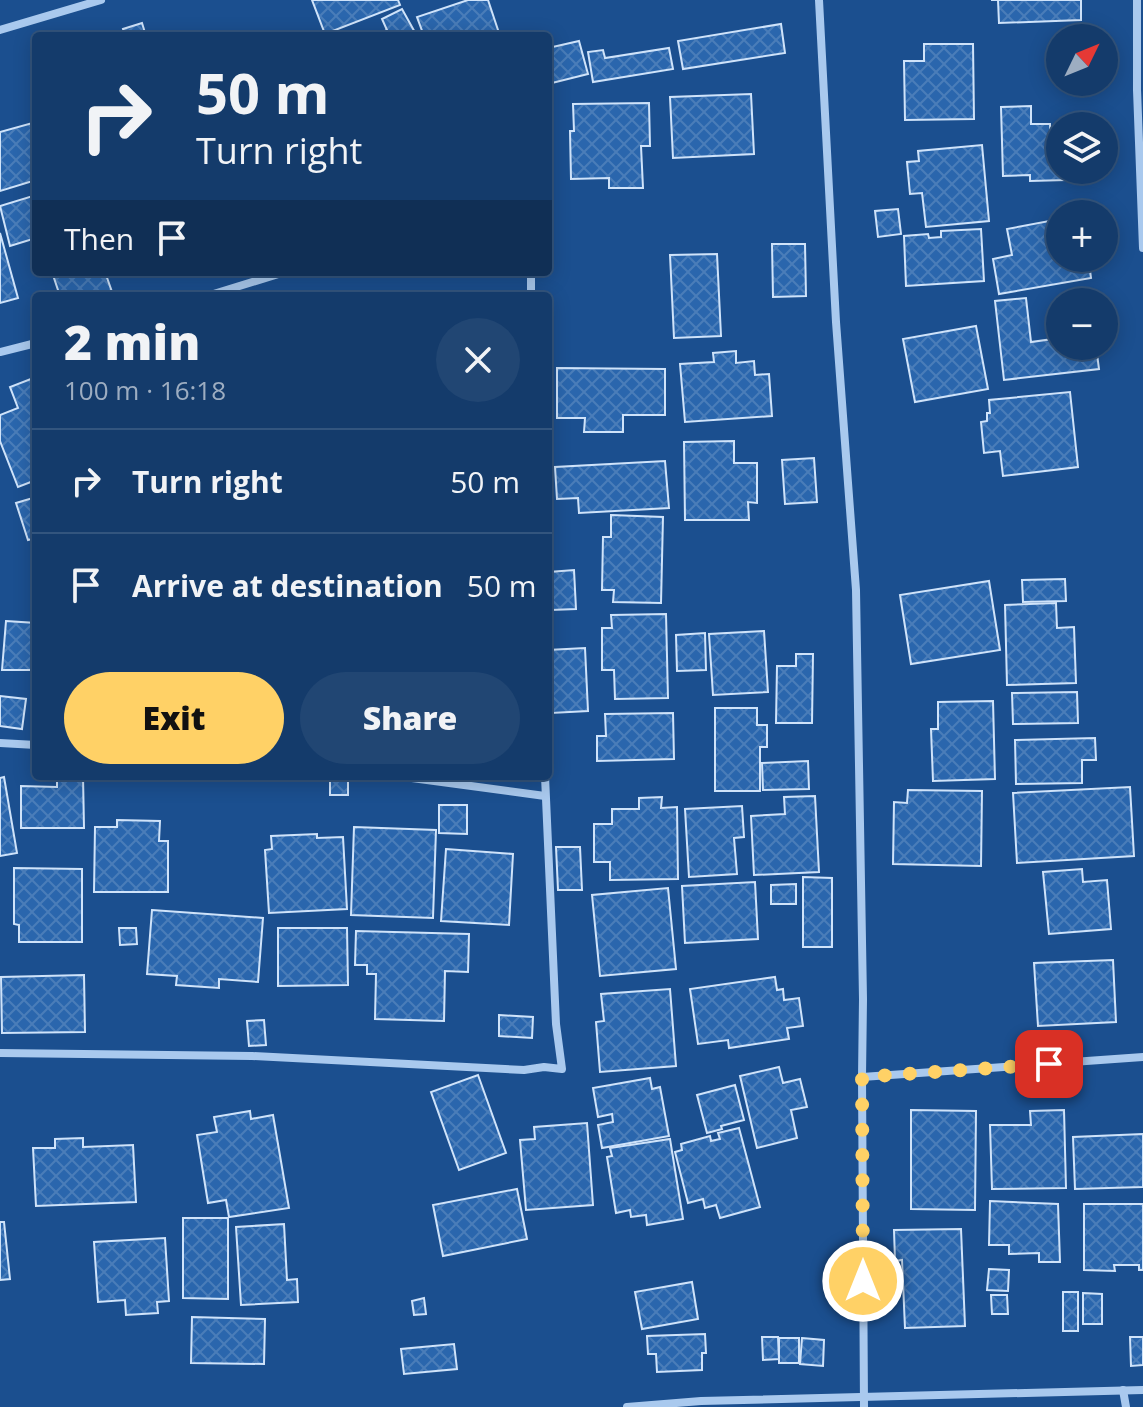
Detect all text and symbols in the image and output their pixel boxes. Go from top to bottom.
north arrow [1046,24,1118,96]
map controls [1046,24,1118,360]
text: 50 m [196,54,330,130]
icon: right [64,64,168,168]
button: layers [1046,112,1118,184]
text: Turn right [196,126,362,175]
button: + [1046,200,1118,272]
icon: arrive [150,216,194,260]
text: Then [64,218,134,259]
button: − [1046,288,1118,360]
text: 2 min [64,309,200,374]
button: close [436,318,520,402]
text: 100 m · 16:18 [64,372,226,408]
icon: right [64,459,108,503]
text: Turn right [132,461,283,502]
text: 50 m [450,461,520,502]
icon: arrive [64,563,108,607]
text: Arrive at destination [132,565,443,606]
text: 50 m [467,565,537,606]
button: Exit [64,672,284,764]
button: Share [300,672,520,764]
pin [1015,1030,1083,1098]
icon: arrive [1027,1042,1071,1086]
position arrow [821,1239,905,1323]

